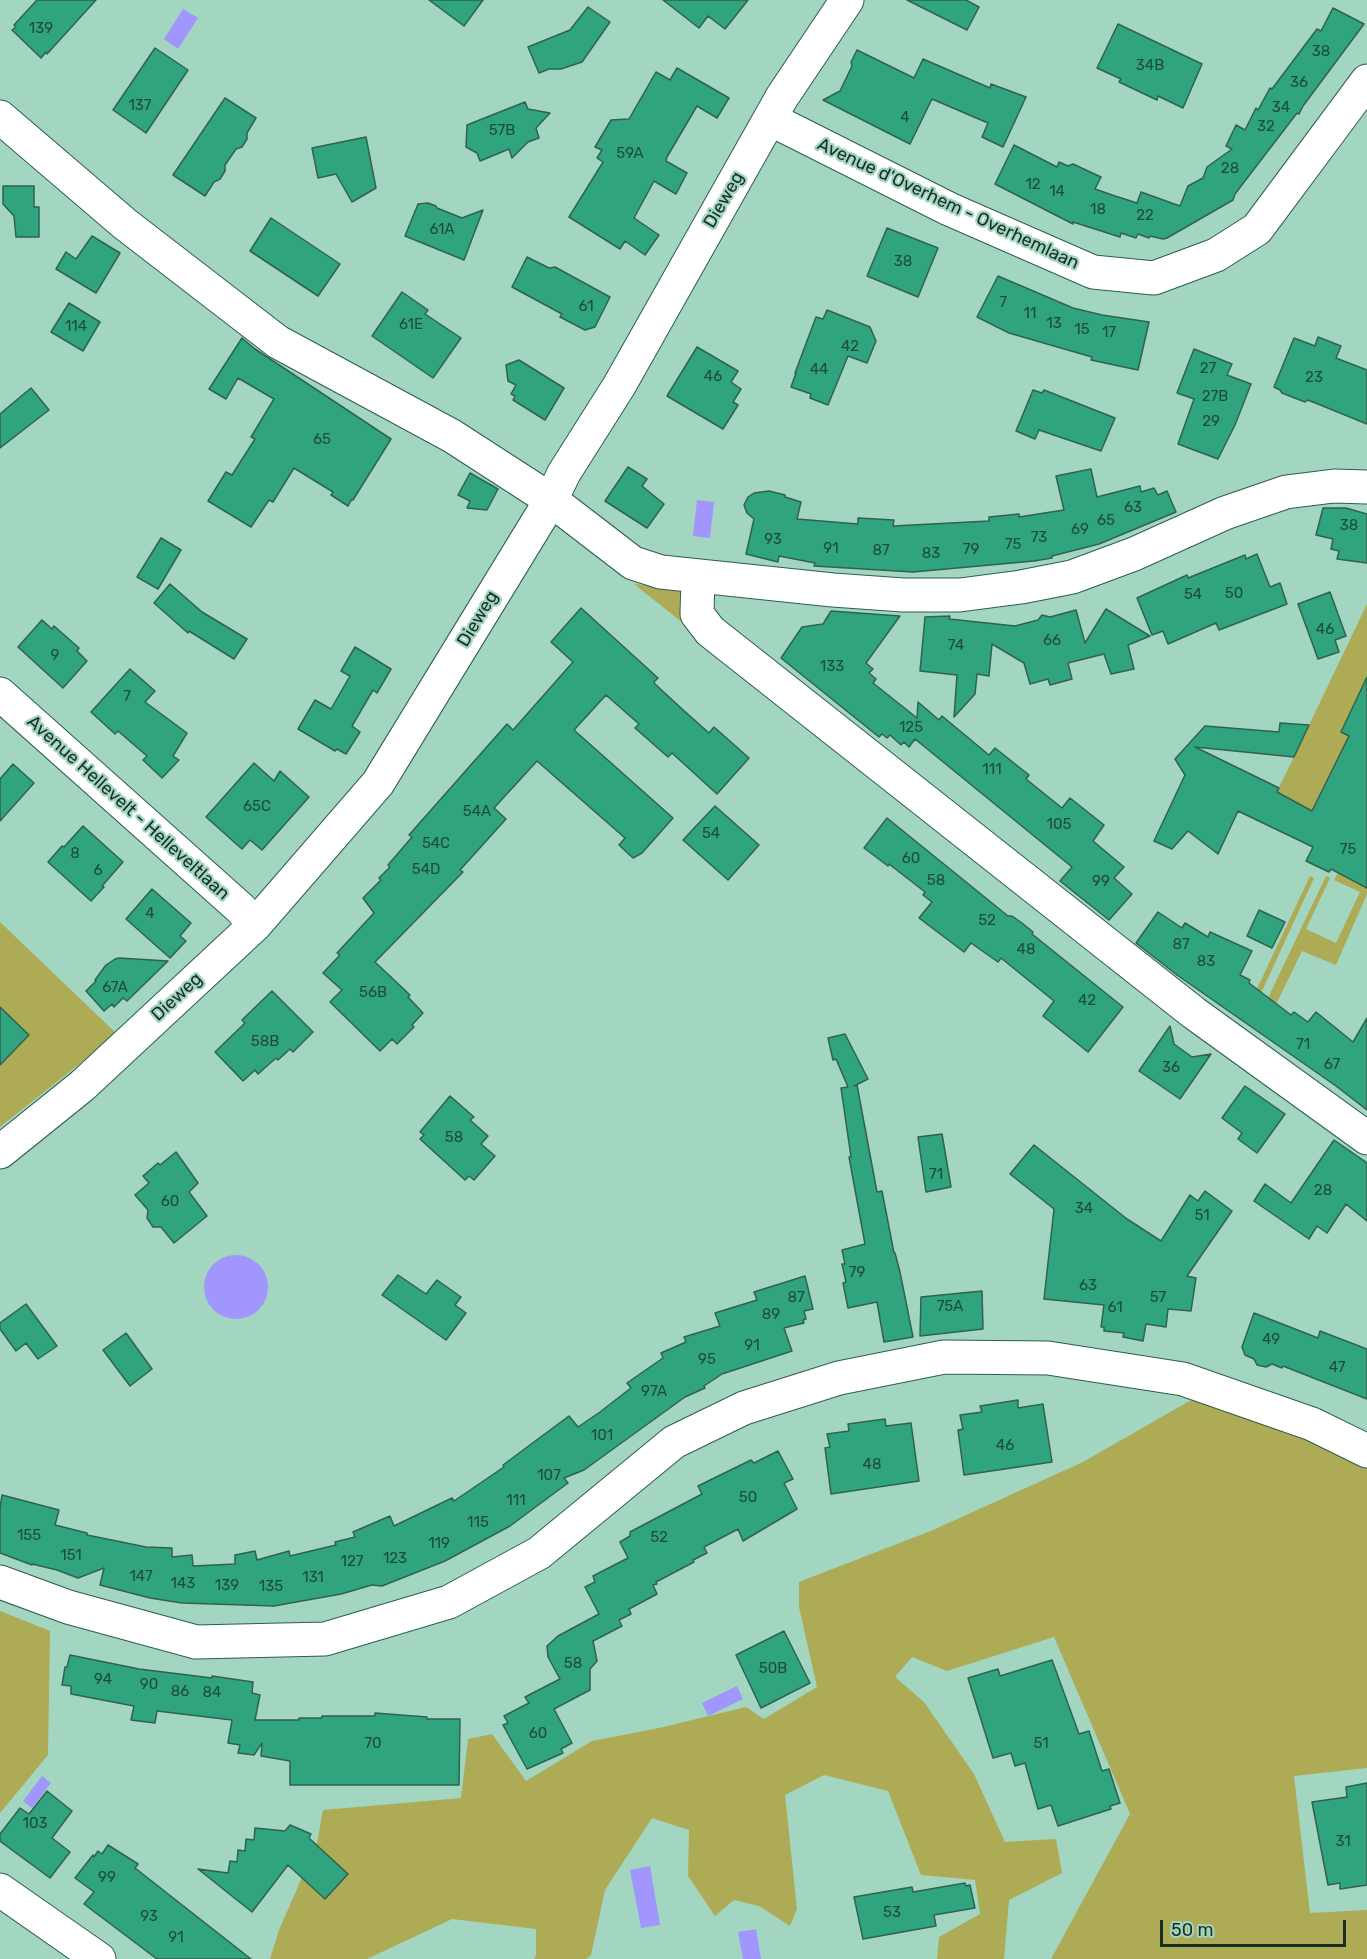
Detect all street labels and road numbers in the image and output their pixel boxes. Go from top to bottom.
street label: Avenue d'Overhem - Overhemlaan [814,134,1082,274]
street label: Dieweg [699,168,749,232]
street label: Dieweg [453,587,503,651]
street label: Avenue Hellevelt - Helleveltlaan [22,711,234,905]
street label: Dieweg [147,968,207,1026]

